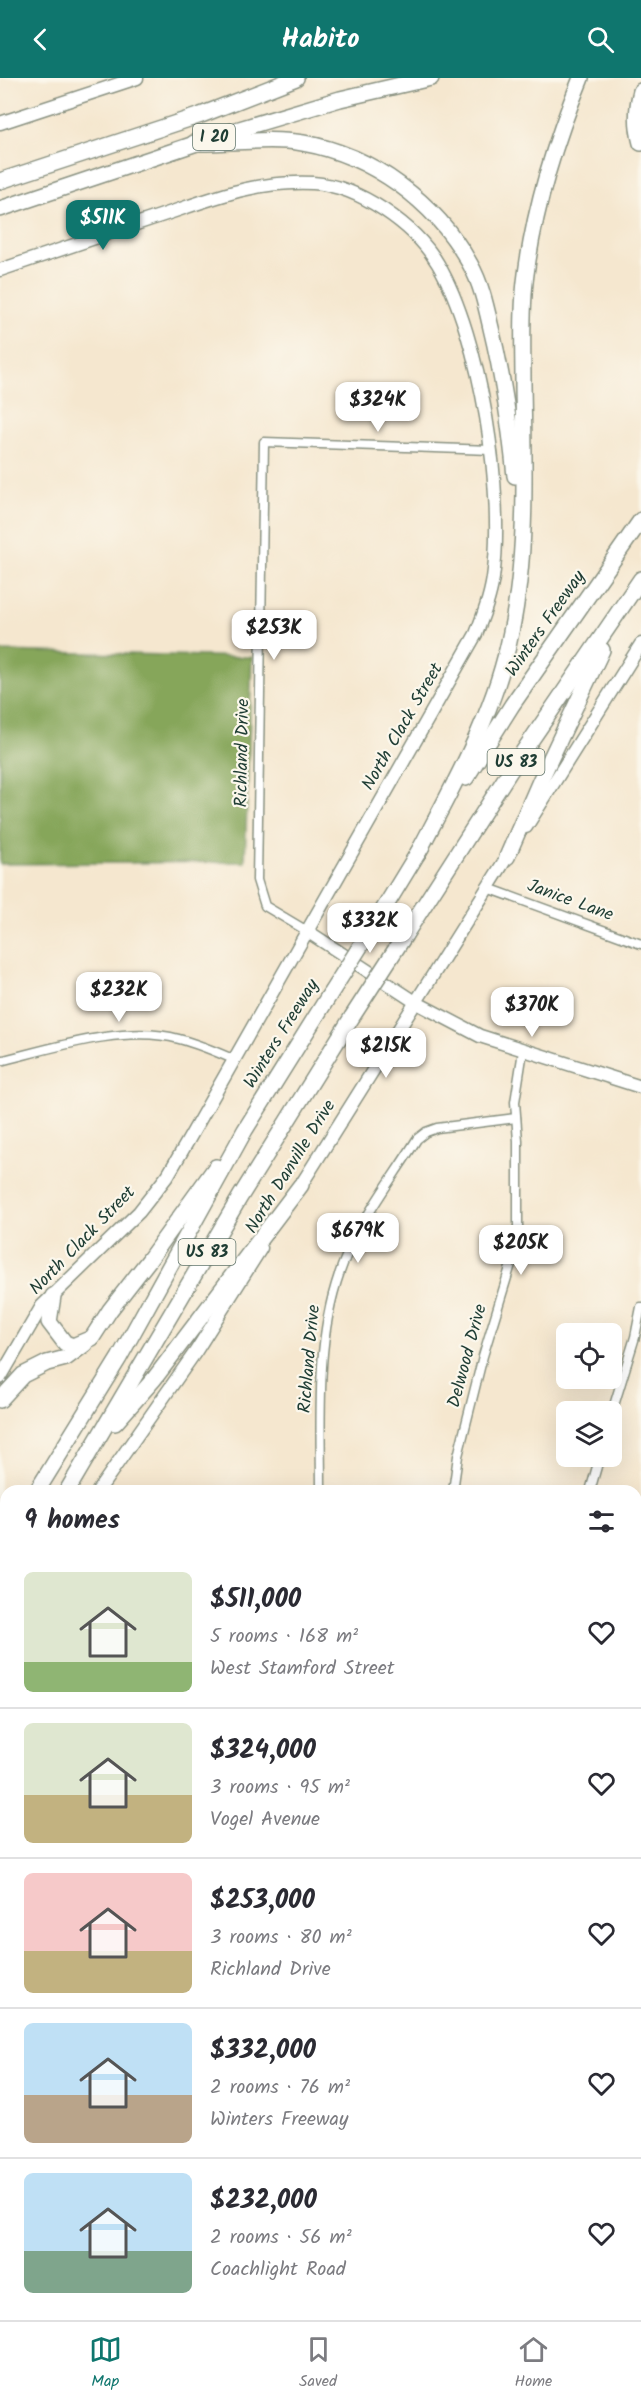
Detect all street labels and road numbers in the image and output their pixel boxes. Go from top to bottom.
road number: I 20 [193,124,235,150]
street label: Winters Freeway [498,564,594,683]
street label: North Clack Street [355,657,452,796]
street label: Richland Drive [228,698,258,808]
road number: US 83 [488,749,544,775]
street label: Janice Lane [523,872,617,930]
street label: Winters Freeway [237,973,328,1094]
street label: North Danville Drive [238,1094,344,1240]
street label: North Clack Street [23,1179,144,1303]
road number: US 83 [178,1239,236,1265]
street label: Delwood Drive [440,1301,496,1411]
street label: Richland Drive [291,1304,329,1414]

